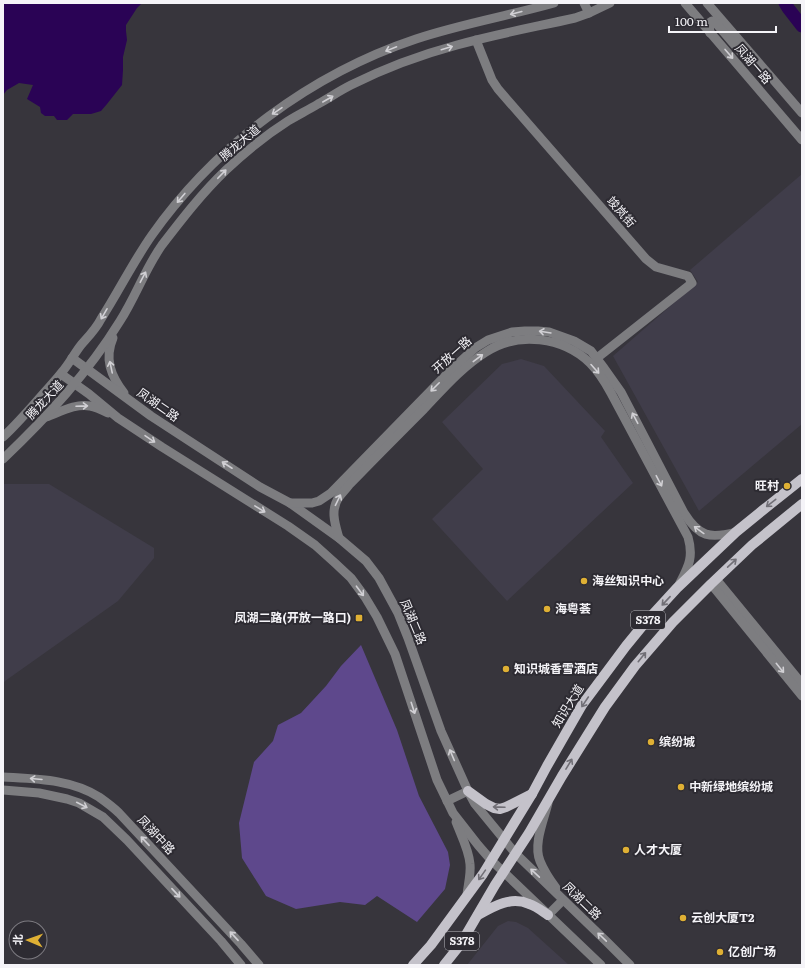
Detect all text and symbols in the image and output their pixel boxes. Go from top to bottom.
scale bar [669,8,776,34]
one-way arrow [510,10,523,17]
text: 100 m [675,12,708,30]
street label: 凤湖一路 [731,39,776,87]
one-way arrow [440,44,453,51]
one-way arrow [386,45,398,53]
one-way arrow [724,49,733,59]
one-way arrow [322,94,334,102]
one-way arrow [272,107,283,115]
street label: 腾龙大道 [215,120,264,165]
one-way arrow [217,169,227,179]
street label: 竣岚街 [603,192,640,231]
one-way arrow [177,193,186,203]
one-way arrow [140,271,148,283]
one-way arrow [100,308,108,320]
one-way arrow [539,328,552,336]
street label: 开放一路 [427,332,475,377]
one-way arrow [472,354,483,362]
one-way arrow [106,361,114,374]
one-way arrow [590,363,599,374]
street label: 腾龙大道 [21,376,67,423]
one-way arrow [430,382,440,392]
street label: 凤湖二路 [134,383,183,425]
one-way arrow [75,403,88,410]
one-way arrow [630,412,638,424]
one-way arrow [144,435,155,443]
one-way arrow [221,461,233,469]
one-way arrow [655,475,663,487]
place label: 旺村 [755,476,779,494]
marker: 旺村 [782,481,792,491]
one-way arrow [335,494,342,506]
one-way arrow [766,499,777,507]
one-way arrow [254,505,265,513]
one-way arrow [694,526,705,534]
one-way arrow [727,558,737,568]
place label: 海丝知识中心 [592,571,664,589]
marker: 海丝知识中心 [579,576,589,586]
one-way arrow [356,585,364,596]
street label: 凤湖二路 [396,596,432,647]
one-way arrow [661,596,670,606]
place label: 海粤荟 [555,599,591,617]
marker: 海粤荟 [542,604,552,614]
place label: 凤湖二路(开放一路口) [234,608,351,626]
road number: S378 [631,611,665,629]
marker: 凤湖二路(开放一路口) [354,613,364,623]
one-way arrow [638,652,647,662]
place label: 知识城香雪酒店 [514,659,598,677]
one-way arrow [775,663,784,674]
marker: 知识城香雪酒店 [501,664,511,674]
street label: 知识大道 [547,680,588,731]
one-way arrow [581,696,589,707]
one-way arrow [410,702,417,715]
place label: 缤纷城 [659,732,695,750]
marker: 缤纷城 [646,737,656,747]
one-way arrow [448,749,455,761]
one-way arrow [566,758,574,770]
one-way arrow [29,776,42,783]
place label: 中新绿地缤纷城 [689,777,773,795]
marker: 中新绿地缤纷城 [676,782,686,792]
one-way arrow [76,802,88,809]
one-way arrow [493,803,506,811]
street label: 凤湖中路 [134,811,180,858]
one-way arrow [141,836,150,846]
place label: 人才大厦 [634,840,682,858]
marker: 人才大厦 [621,845,631,855]
one-way arrow [530,868,540,878]
one-way arrow [478,869,486,880]
street label: 凤湖二路 [559,877,606,923]
one-way arrow [171,888,180,898]
place label: 云创大厦T2 [691,908,755,926]
marker: 云创大厦T2 [678,913,688,923]
north arrow [8,920,48,960]
one-way arrow [229,931,238,941]
road number: S378 [445,932,479,950]
one-way arrow [597,932,607,942]
text: 北 [9,934,25,945]
place label: 亿创广场 [728,942,776,960]
marker: 亿创广场 [715,947,725,957]

